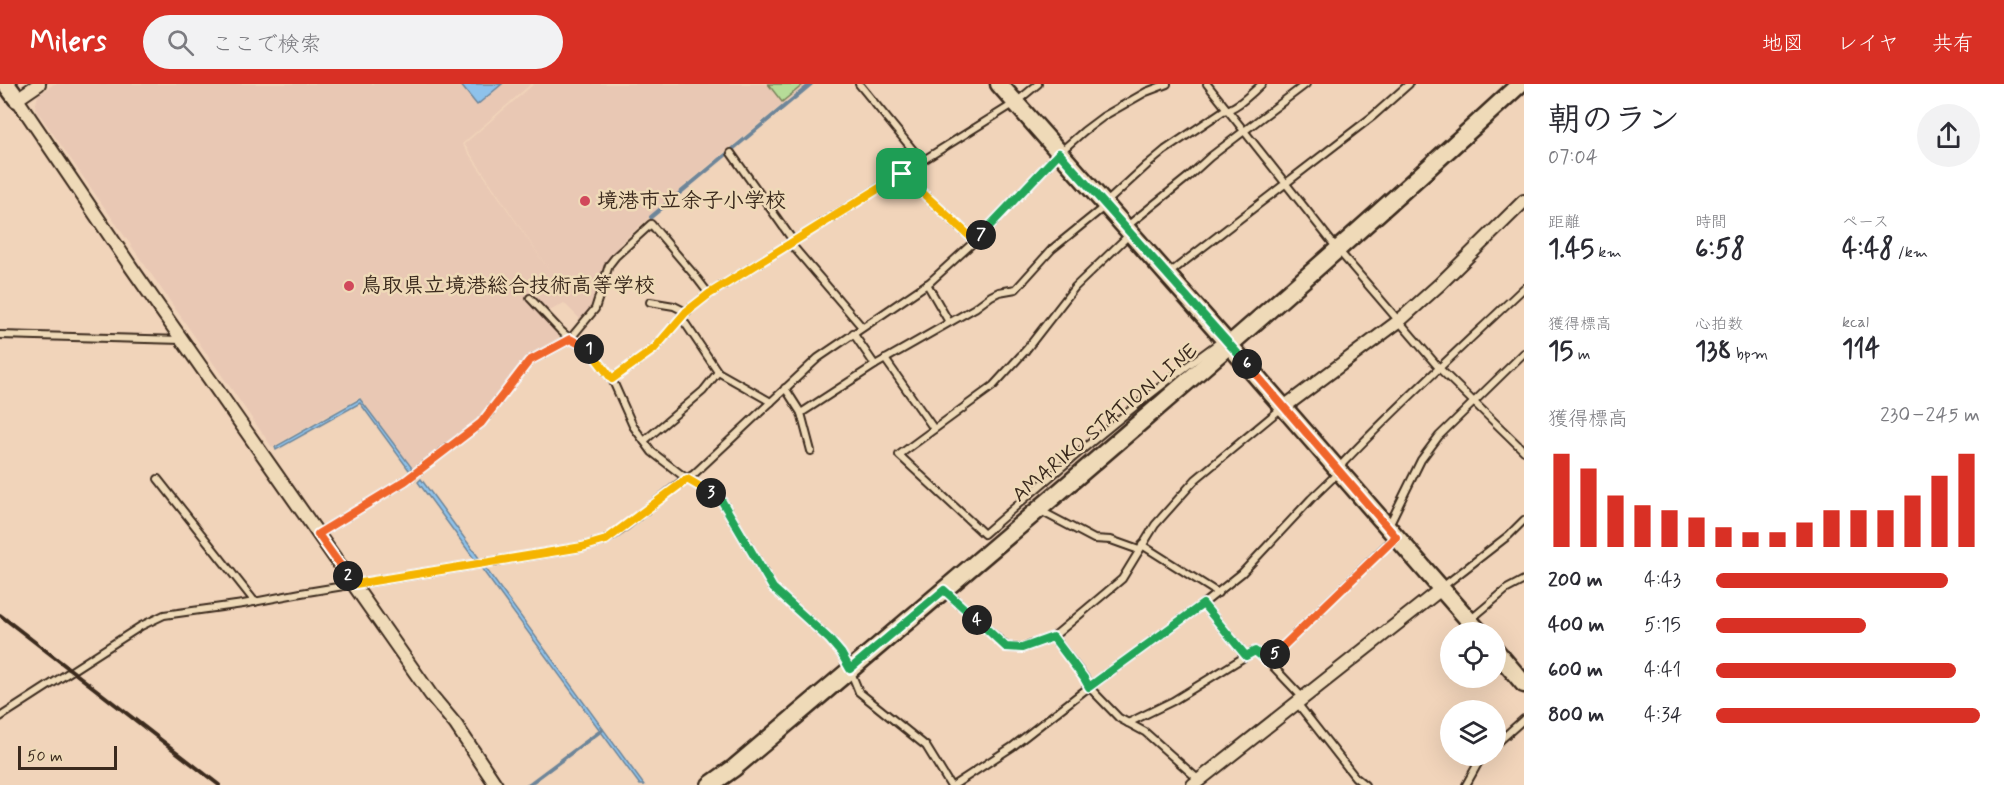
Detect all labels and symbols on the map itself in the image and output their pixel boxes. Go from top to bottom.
pin [876,148,927,199]
place label: 境港市立余子小学校 [597,187,786,215]
marker: 境港市立余子小学校 [578,194,592,208]
pin: 7 [966,220,996,250]
place label: 鳥取県立境港総合技術高等学校 [361,272,655,300]
marker: 鳥取県立境港総合技術高等学校 [342,279,356,293]
pin: 1 [574,334,604,364]
street label: AMARIKO STATION LINE [1006,337,1204,509]
pin: 6 [1232,349,1262,379]
pin: 3 [696,478,726,508]
pin: 2 [333,561,363,591]
pin: 4 [962,605,992,635]
pin: 5 [1260,639,1290,669]
scale bar [18,743,117,770]

